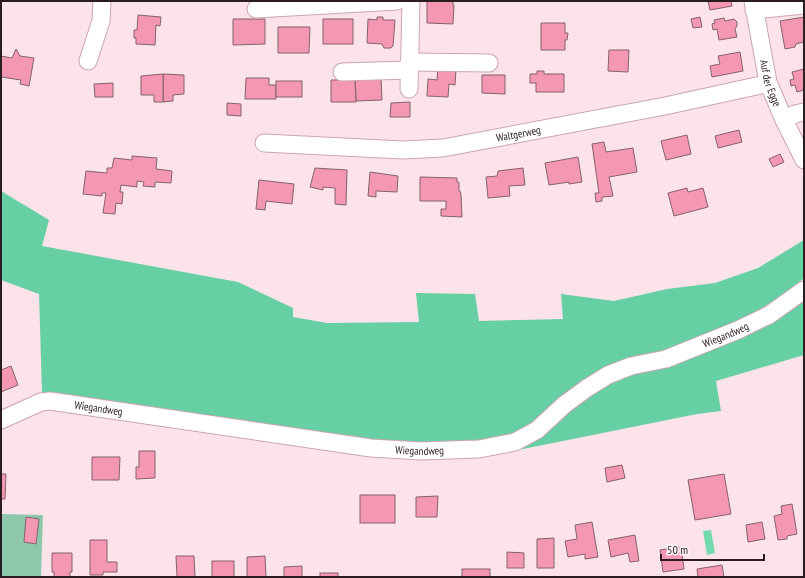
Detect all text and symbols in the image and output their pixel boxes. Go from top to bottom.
street label: Auf der Egge [757,58,785,109]
street label: Waltgerweg [495,123,542,145]
street label: Wiegandweg [700,319,751,351]
street label: Wiegandweg [73,398,124,419]
street label: Wiegandweg [395,442,444,458]
scale bar [661,536,764,562]
text: 50 m [667,542,688,557]

